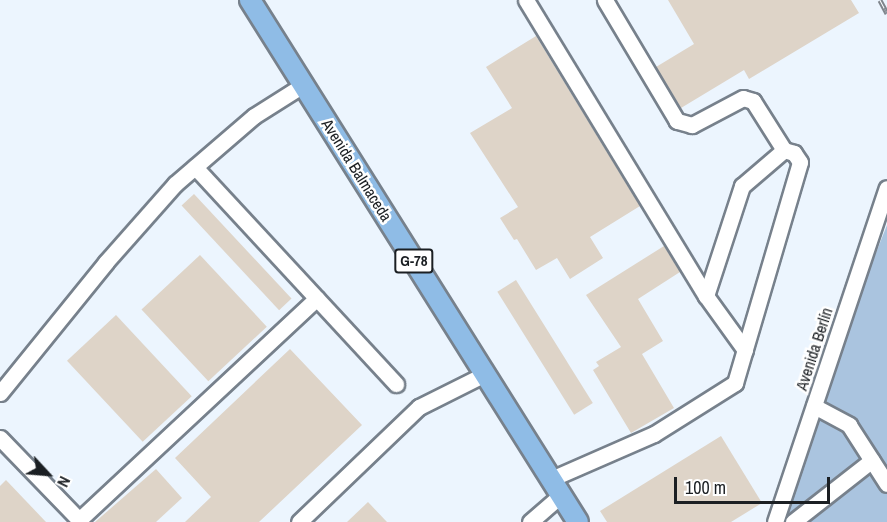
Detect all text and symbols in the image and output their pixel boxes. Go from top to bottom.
street label: Avenida Balmaceda [318,115,396,225]
road number: G-78 [393,249,435,273]
street label: Avenida Berlín [792,305,836,393]
north arrow [18,444,78,504]
scale bar [677,465,833,503]
text: N [52,473,76,491]
text: 100 m [685,475,726,500]

